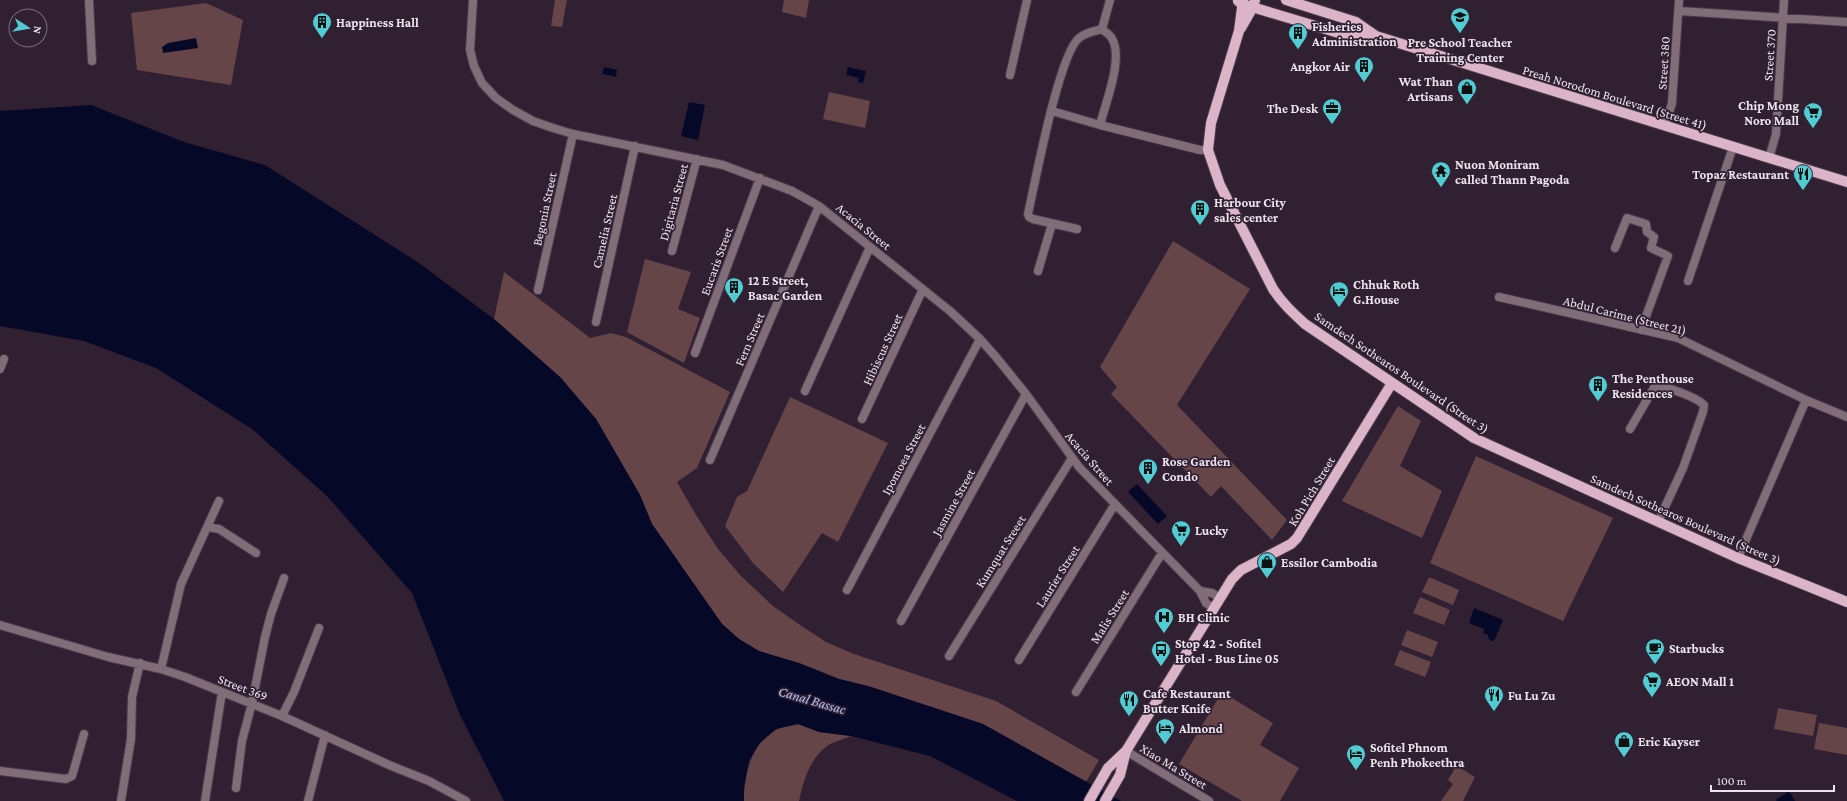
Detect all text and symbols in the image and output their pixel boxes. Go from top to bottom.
school or university icon: Pre School Teacher Training Center [1449,6,1471,34]
north arrow [8,8,48,48]
building icon: Happiness Hall [311,11,333,39]
place label: Happiness Hall [336,15,419,30]
place label: Fisheries Administration [1311,19,1397,49]
building icon: Fisheries Administration [1287,22,1309,50]
text: N [31,25,44,35]
street label: Street 370 [1760,29,1779,82]
place label: Pre School Teacher Training Center [1408,35,1513,65]
street label: Street 380 [1654,36,1673,90]
building icon: Angkor Air [1353,55,1375,83]
place label: Angkor Air [1289,59,1351,74]
street label: Preah Norodom Boulevard (Street 41) [1521,62,1709,134]
place label: Wat Than Artisans [1398,74,1454,104]
shop icon: Wat Than Artisans [1456,77,1478,105]
office icon: The Desk [1321,97,1343,125]
place label: Chip Mong Noro Mall [1738,98,1799,128]
place label: The Desk [1267,101,1319,116]
supermarket icon: Chip Mong Noro Mall [1802,101,1824,129]
place label: Nuon Moniram called Thann Pagoda [1455,157,1570,187]
temple icon: Nuon Moniram called Thann Pagoda [1430,160,1452,188]
street label: Digitaria Street [656,161,691,242]
restaurant icon: Topaz Restaurant [1792,163,1814,191]
place label: Topaz Restaurant [1692,167,1789,182]
street label: Begonia Street [529,170,560,247]
street label: Camelia Street [589,192,620,270]
place label: Harbour City sales center [1214,195,1286,225]
building icon: Harbour City sales center [1189,198,1211,226]
street label: Acacia Street [833,200,895,254]
street label: Eucaris Street [697,224,736,297]
place label: 12 E Street, Basac Garden [748,273,823,303]
building icon: 12 E Street, Basac Garden [723,276,745,304]
place label: Chhuk Roth G.House [1353,277,1420,307]
hotel icon: Chhuk Roth G.House [1328,280,1350,308]
street label: Abdul Carime (Street 21) [1562,293,1688,339]
street label: Samdech Sothearos Boulevard (Street 3) [1311,308,1492,437]
street label: Fern Street [732,310,768,368]
street label: Hibiscus Street [859,310,906,387]
place label: The Penthouse Residences [1612,371,1694,401]
building icon: The Penthouse Residences [1587,374,1609,402]
street label: Ipomoea Street [878,420,929,498]
street label: Acacia Street [1062,428,1118,489]
street label: Koh Pich Street [1285,453,1338,529]
place label: Rose Garden Condo [1162,454,1231,484]
building icon: Rose Garden Condo [1137,457,1159,485]
street label: Jasmine Street [928,465,978,539]
street label: Samdech Sothearos Boulevard (Street 3) [1588,471,1783,569]
street label: Kumquat Sreeet [972,512,1029,590]
supermarket icon: Lucky [1170,519,1192,547]
place label: Lucky [1195,523,1229,538]
street label: Laurier Street [1032,542,1083,610]
shop icon: Essilor Cambodia [1256,551,1278,579]
place label: Essilor Cambodia [1281,555,1378,570]
street label: Malis Street [1087,586,1132,646]
hospital icon: BH Clinic [1153,606,1175,634]
place label: BH Clinic [1178,610,1230,625]
place label: Stop 42 - Sofitel Hotel - Bus Line 05 [1175,636,1279,666]
cafe icon: Starbucks [1644,637,1666,665]
bus stop icon: Stop 42 - Sofitel Hotel - Bus Line 05 [1150,639,1172,667]
place label: Starbucks [1669,641,1724,656]
supermarket icon: AEON Mall 1 [1641,670,1663,698]
street label: Street 369 [216,671,270,704]
place label: AEON Mall 1 [1665,674,1734,689]
water label: Canal Bassac [777,683,848,717]
restaurant icon: Fu Lu Zu [1483,684,1505,712]
place label: Cafe Restaurant Butter Knife [1143,686,1231,716]
place label: Fu Lu Zu [1508,688,1556,703]
restaurant icon: Cafe Restaurant Butter Knife [1118,689,1140,717]
hotel icon: Almond [1154,717,1176,745]
place label: Almond [1178,721,1223,736]
shop icon: Eric Kayser [1613,730,1635,758]
place label: Eric Kayser [1638,734,1701,749]
place label: Sofitel Phnom Penh Phokeethra [1370,740,1465,770]
street label: Xiao Ma Street [1138,741,1211,793]
hotel icon: Sofitel Phnom Penh Phokeethra [1345,743,1367,771]
scale bar [1711,767,1834,793]
text: 100 m [1717,774,1747,788]

